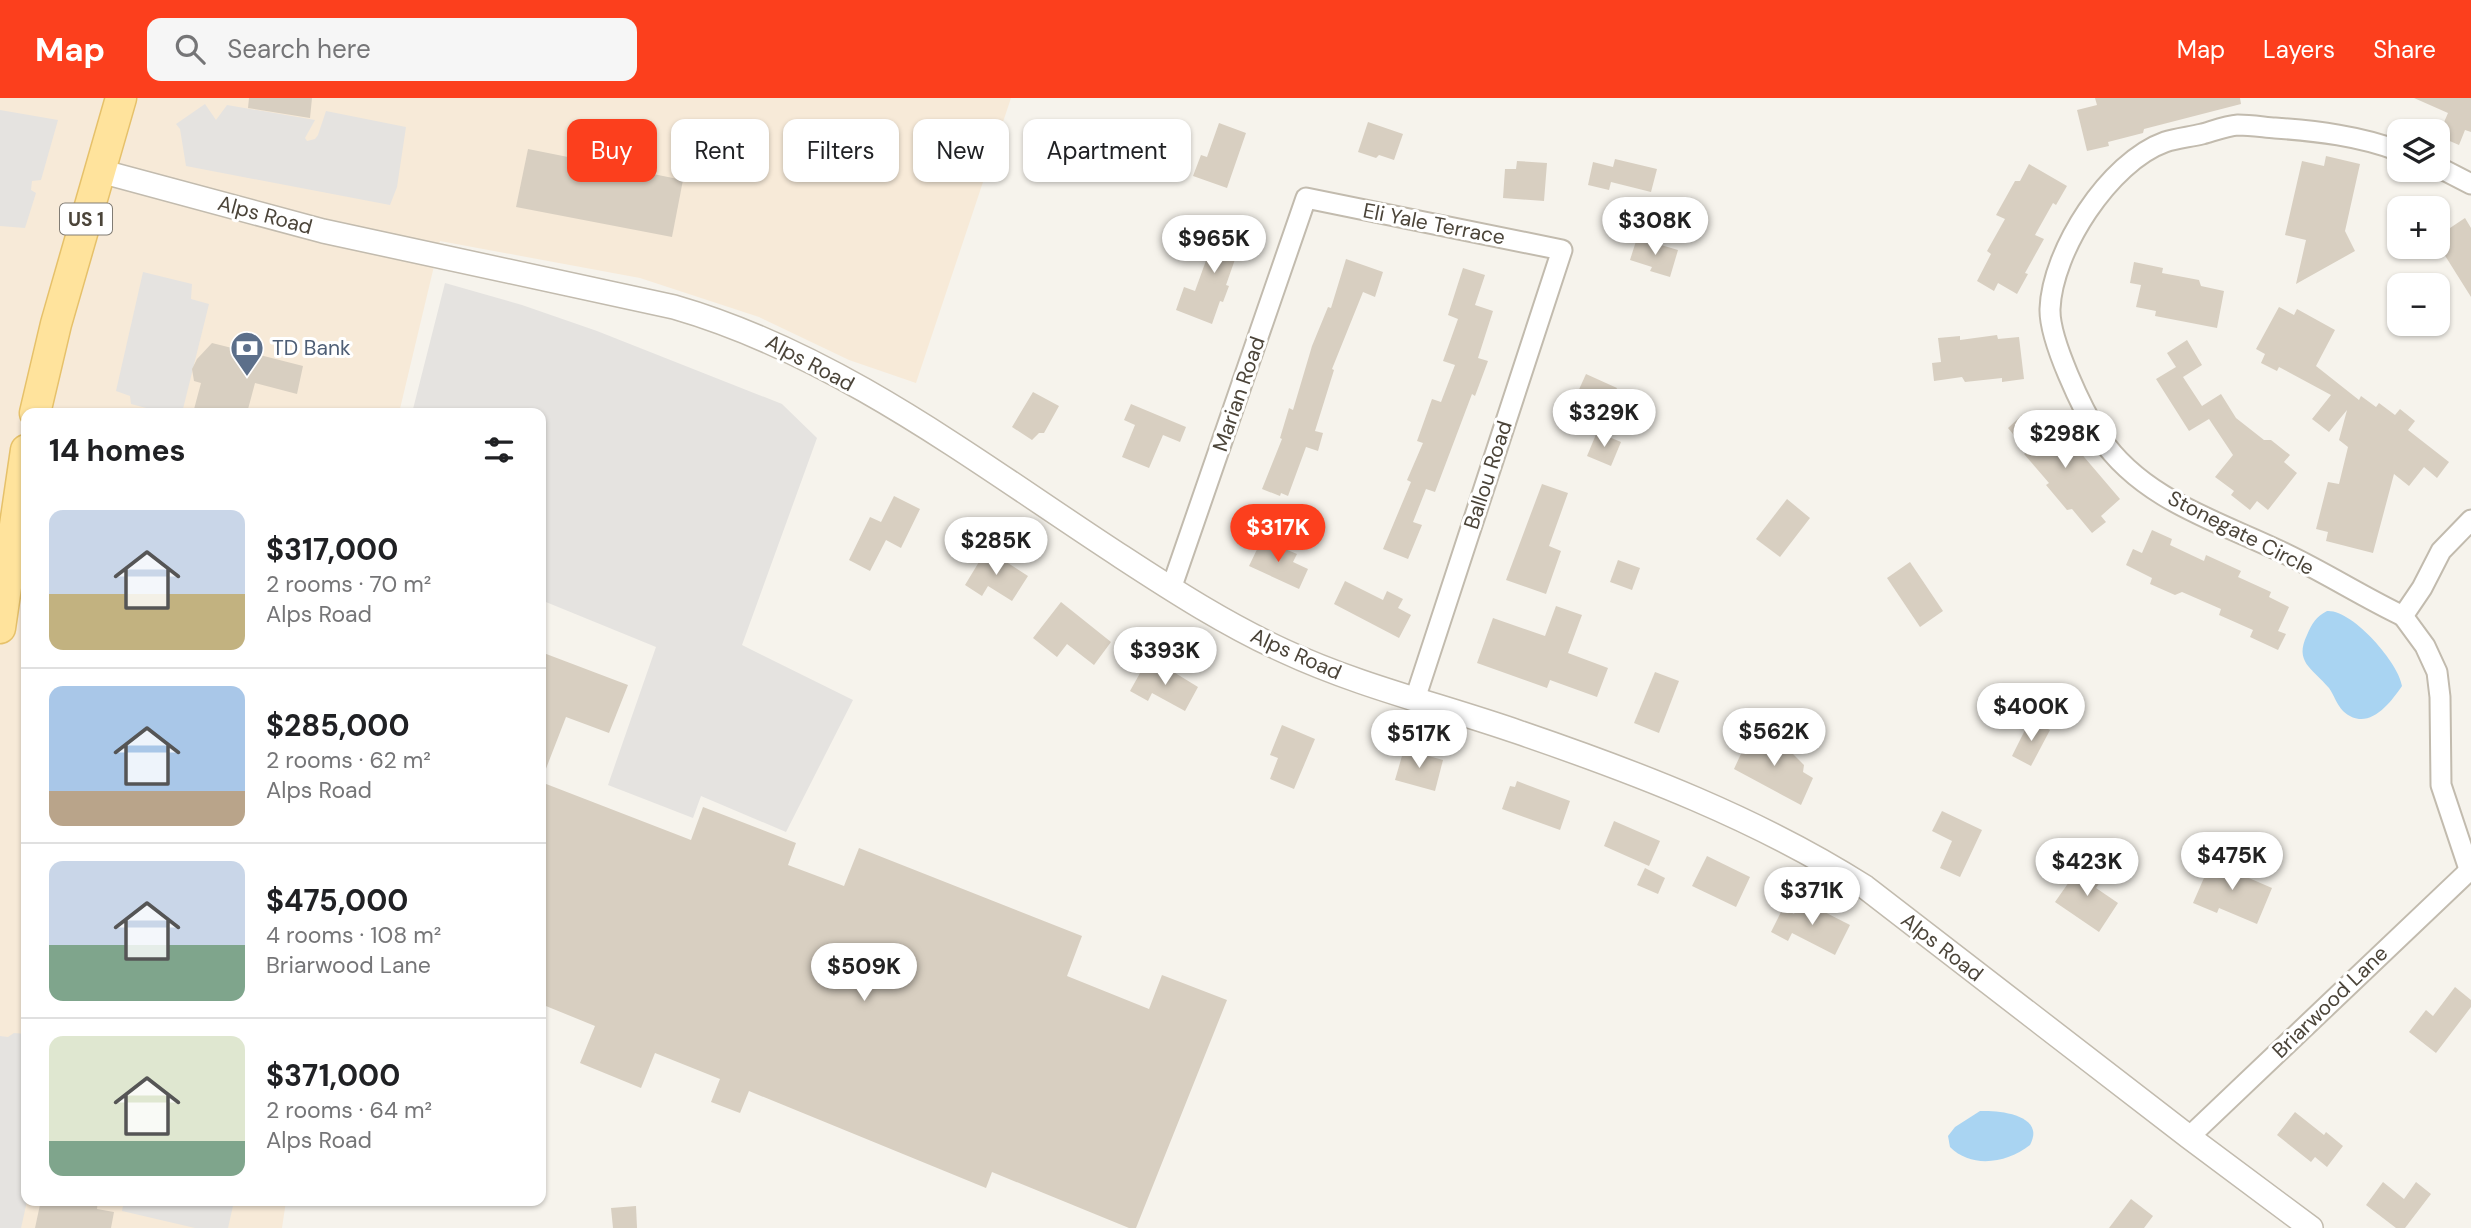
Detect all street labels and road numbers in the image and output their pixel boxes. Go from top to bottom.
street label: Alps Road [215,189,315,241]
street label: Eli Yale Terrace [1361,197,1507,252]
road number: US 1 [60,203,112,234]
street label: Alps Road [761,328,859,398]
street label: Marian Road [1206,333,1272,455]
street label: Ballou Road [1457,417,1519,533]
street label: Stonegate Circle [2163,484,2319,582]
street label: Alps Road [1246,622,1346,686]
street label: Alps Road [1895,906,1989,988]
street label: Briarwood Lane [2266,940,2394,1064]

